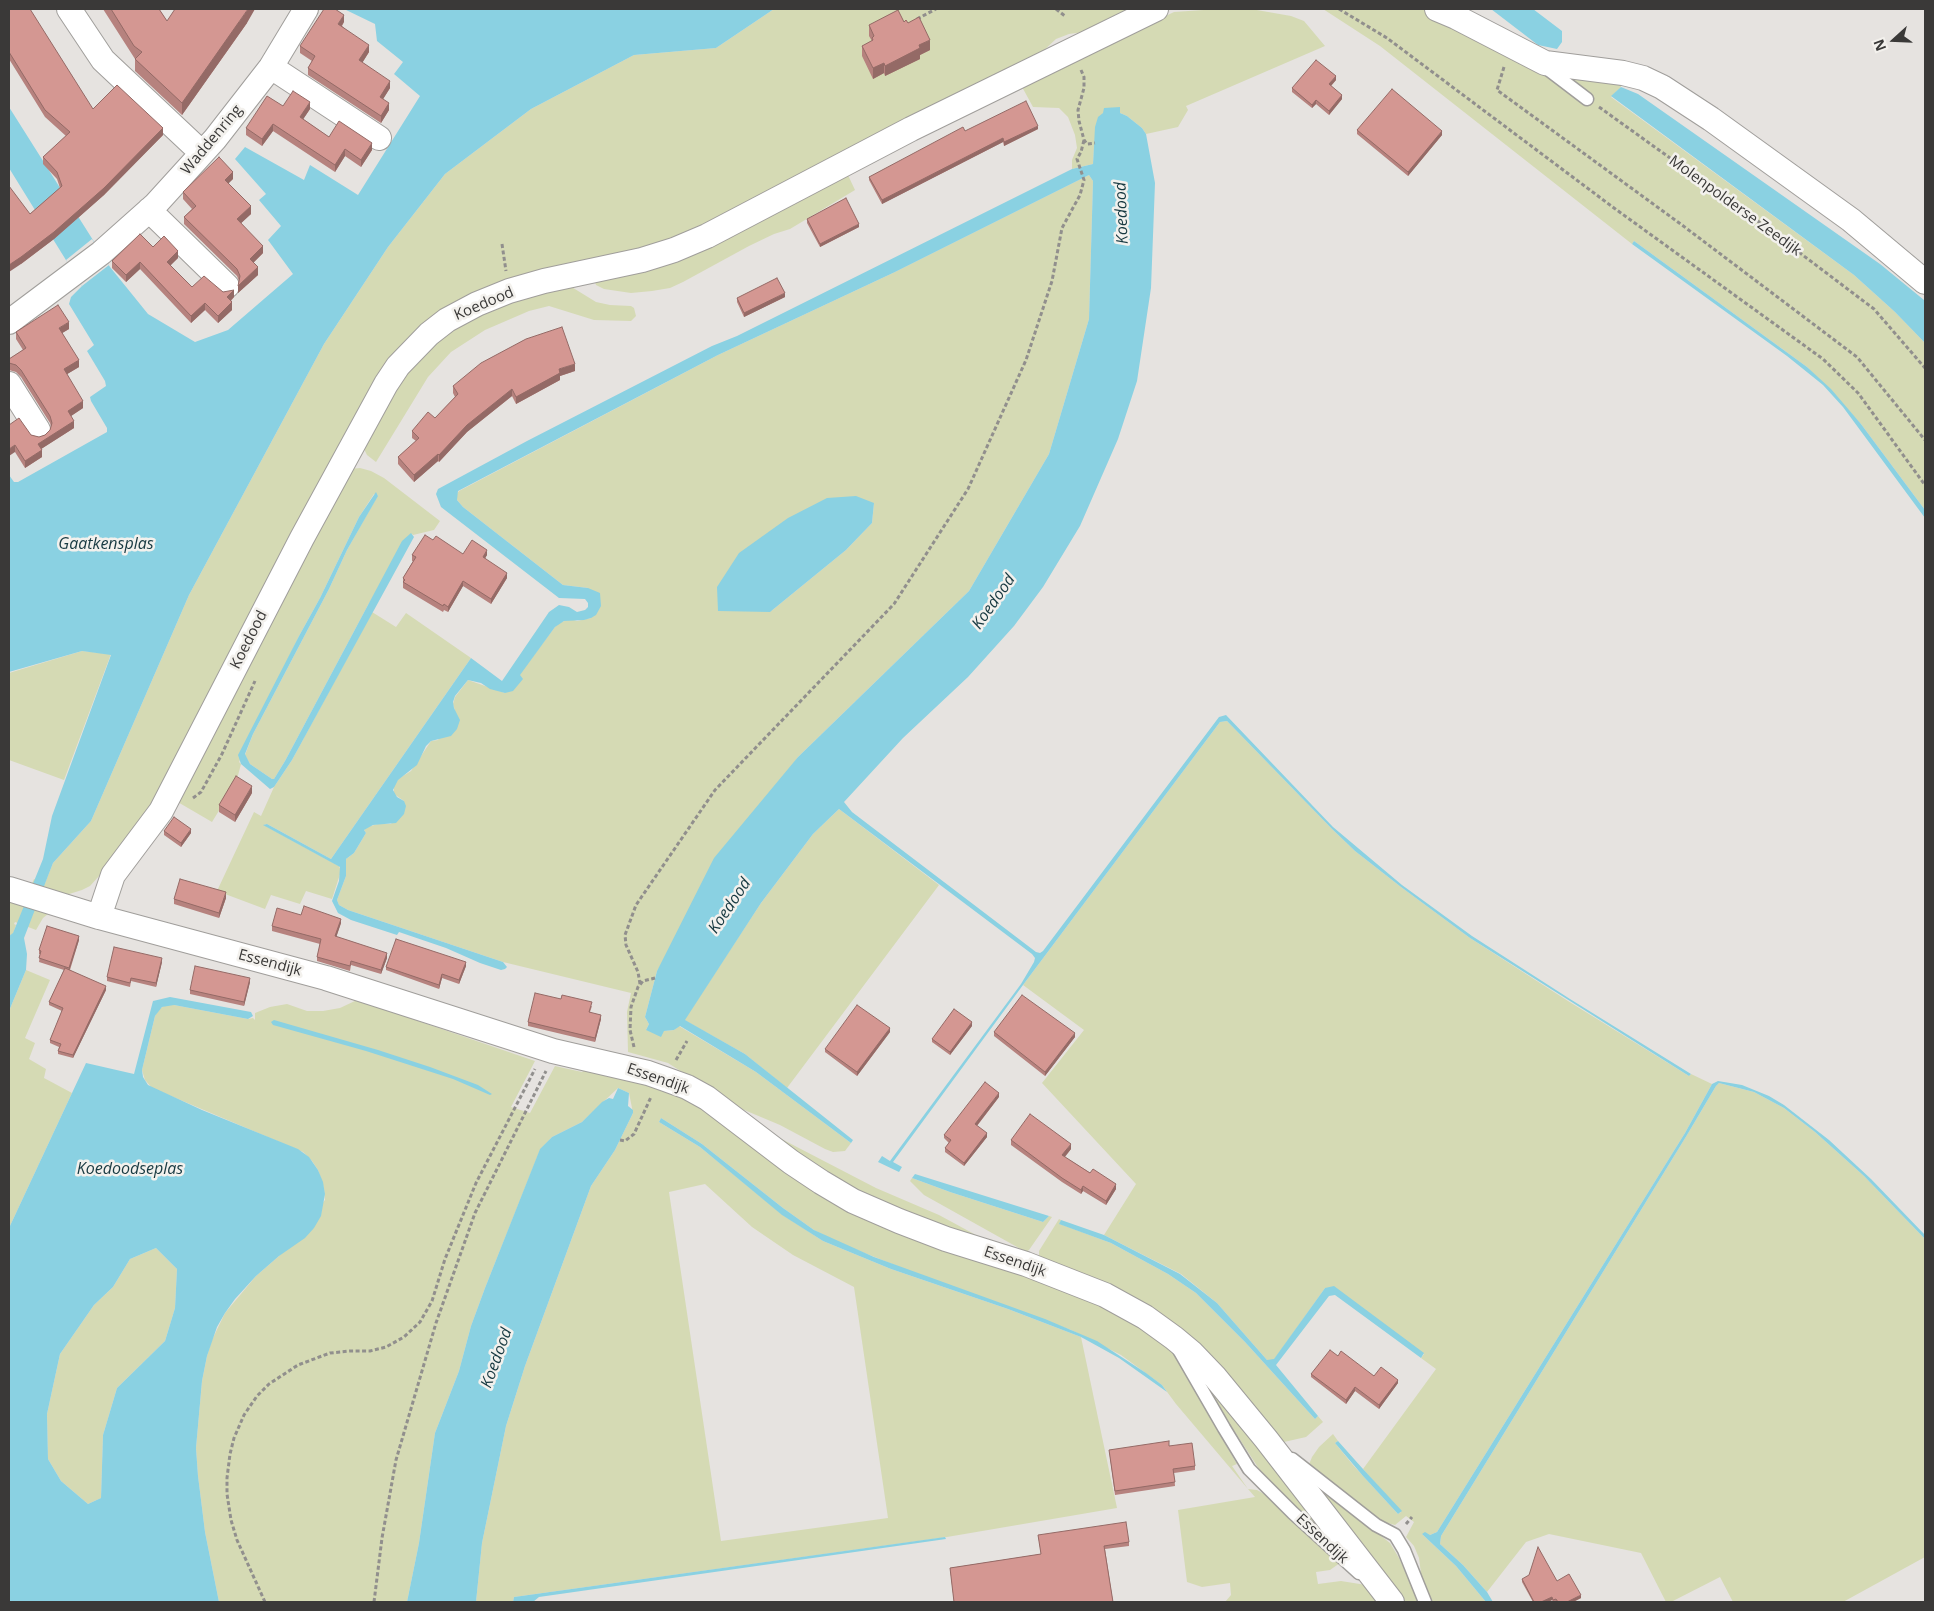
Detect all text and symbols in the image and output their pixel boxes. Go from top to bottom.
north arrow [1869,15,1919,65]
text: N [1869,37,1890,54]
street label: Waddenring [178,101,246,179]
street label: Molenpolderse Zeedijk [1665,152,1805,260]
water label: Koedood [1111,181,1133,245]
street label: Koedood [451,283,517,325]
water label: Gaatkensplas [58,534,154,554]
water label: Koedood [968,571,1020,633]
street label: Koedood [227,608,271,672]
water label: Koedood [705,875,755,937]
street label: Essendijk [236,946,304,980]
street label: Essendijk [624,1060,692,1098]
water label: Koedoodseplas [77,1159,183,1179]
street label: Essendijk [981,1243,1049,1281]
water label: Koedood [477,1325,517,1391]
street label: Essendijk [1292,1510,1352,1568]

